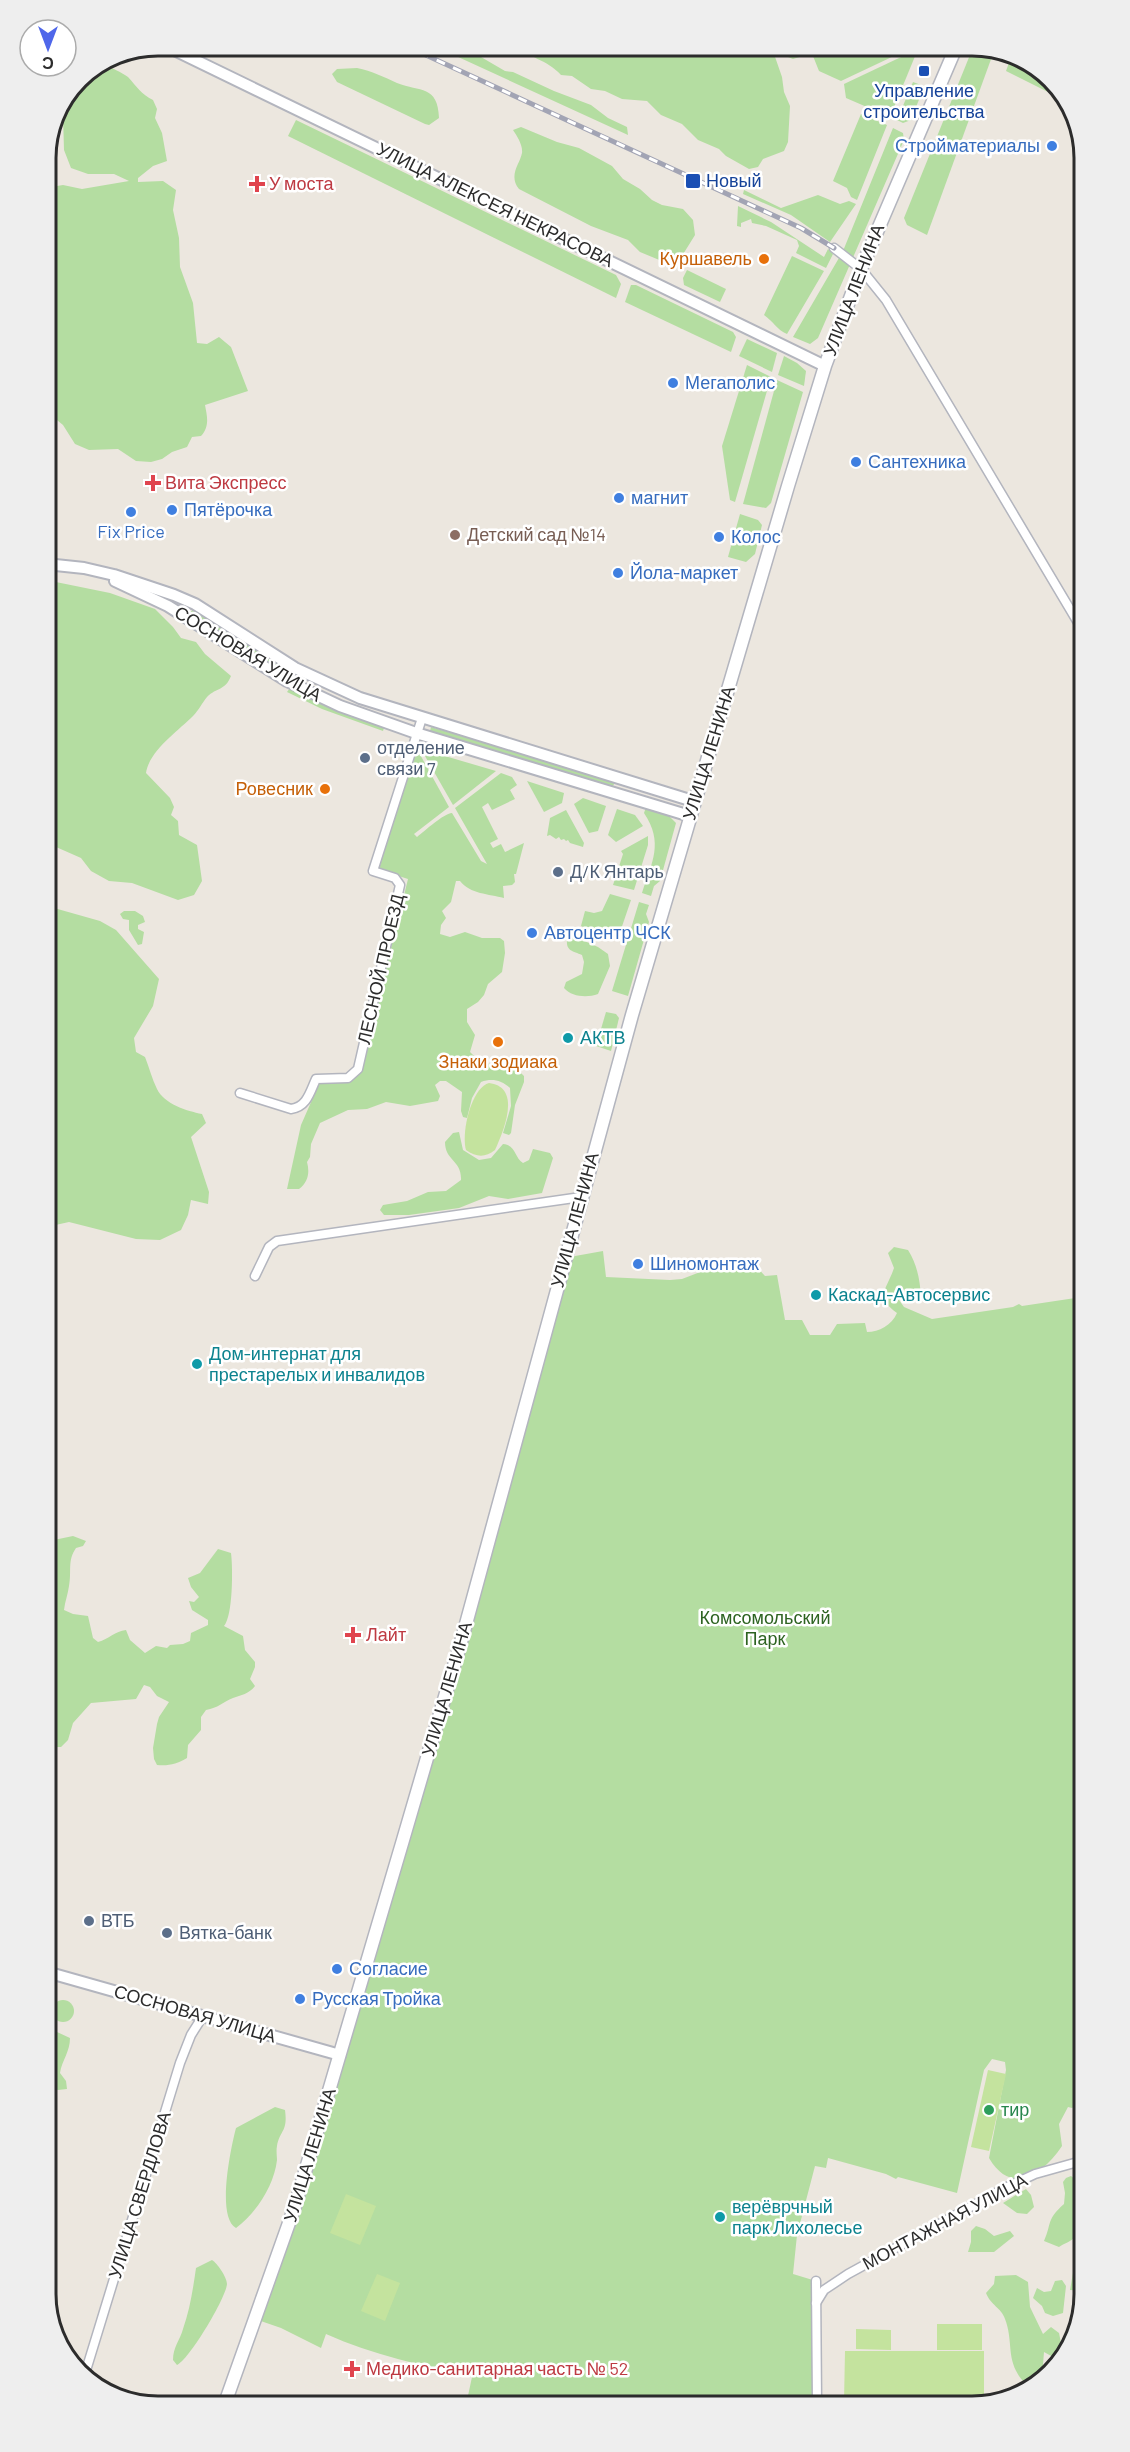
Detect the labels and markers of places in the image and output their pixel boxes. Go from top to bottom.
marker: Управление строительства [917,64,931,78]
place label: Управление строительства [863,79,986,122]
place label: Стройматериалы [895,134,1040,156]
marker: Стройматериалы [1045,139,1059,153]
place label: Новый [706,169,762,191]
place label: У моста [269,172,334,194]
marker: Новый [684,172,702,190]
marker: У моста [250,177,264,191]
place label: Куршавель [660,247,752,269]
marker: Куршавель [757,252,771,266]
place label: Мегаполис [685,371,775,393]
marker: Мегаполис [666,376,680,390]
place label: Сантехника [868,450,967,472]
marker: Сантехника [849,455,863,469]
place label: Вита Экспресс [165,471,287,493]
marker: Вита Экспресс [146,476,160,490]
place label: магнит [631,486,688,508]
marker: магнит [612,491,626,505]
place label: Пятёрочка [184,498,273,520]
marker: Пятёрочка [165,503,179,517]
marker: Fix Price [124,505,138,519]
place label: Fix Price [97,520,165,542]
place label: Детский сад №14 [467,523,606,545]
place label: Колос [731,525,781,547]
marker: Детский сад №14 [448,528,462,542]
marker: Колос [712,530,726,544]
place label: Йола-маркет [630,561,738,583]
marker: Йола-маркет [611,566,625,580]
place label: отделение связи 7 [377,736,465,779]
marker: отделение связи 7 [358,751,372,765]
place label: Ровесник [236,777,313,799]
marker: Ровесник [318,782,332,796]
place label: Д/К Янтарь [570,860,664,882]
marker: Д/К Янтарь [551,865,565,879]
place label: Автоцентр ЧСК [544,921,671,943]
marker: Автоцентр ЧСК [525,926,539,940]
place label: АКТВ [580,1026,626,1048]
marker: АКТВ [561,1031,575,1045]
marker: Знаки зодиака [491,1035,505,1049]
place label: Знаки зодиака [439,1050,558,1072]
place label: Шиномонтаж [650,1252,759,1274]
marker: Шиномонтаж [631,1257,645,1271]
place label: Каскад-Автосервис [828,1283,990,1305]
marker: Каскад-Автосервис [809,1288,823,1302]
place label: Дом-интернат для престарелых и инвалидов [209,1342,425,1385]
marker: Дом-интернат для престарелых и инвалидов [190,1357,204,1371]
place label: Лайт [366,1623,406,1645]
marker: Лайт [344,1626,362,1644]
place label: ВТБ [101,1909,135,1931]
marker: ВТБ [82,1914,96,1928]
place label: Вятка-банк [179,1921,272,1943]
marker: Вятка-банк [160,1926,174,1940]
place label: Согласие [349,1957,428,1979]
marker: Согласие [330,1962,344,1976]
place label: Русская Тройка [312,1987,442,2009]
marker: Русская Тройка [293,1992,307,2006]
place label: тир [1001,2098,1029,2120]
marker: тир [982,2103,996,2117]
place label: верёврчный парк Лихолесье [732,2195,862,2238]
marker: верёврчный парк Лихолесье [713,2210,727,2224]
place label: Медико-санитарная часть № 52 [366,2357,628,2379]
marker: Медико-санитарная часть № 52 [343,2360,361,2378]

